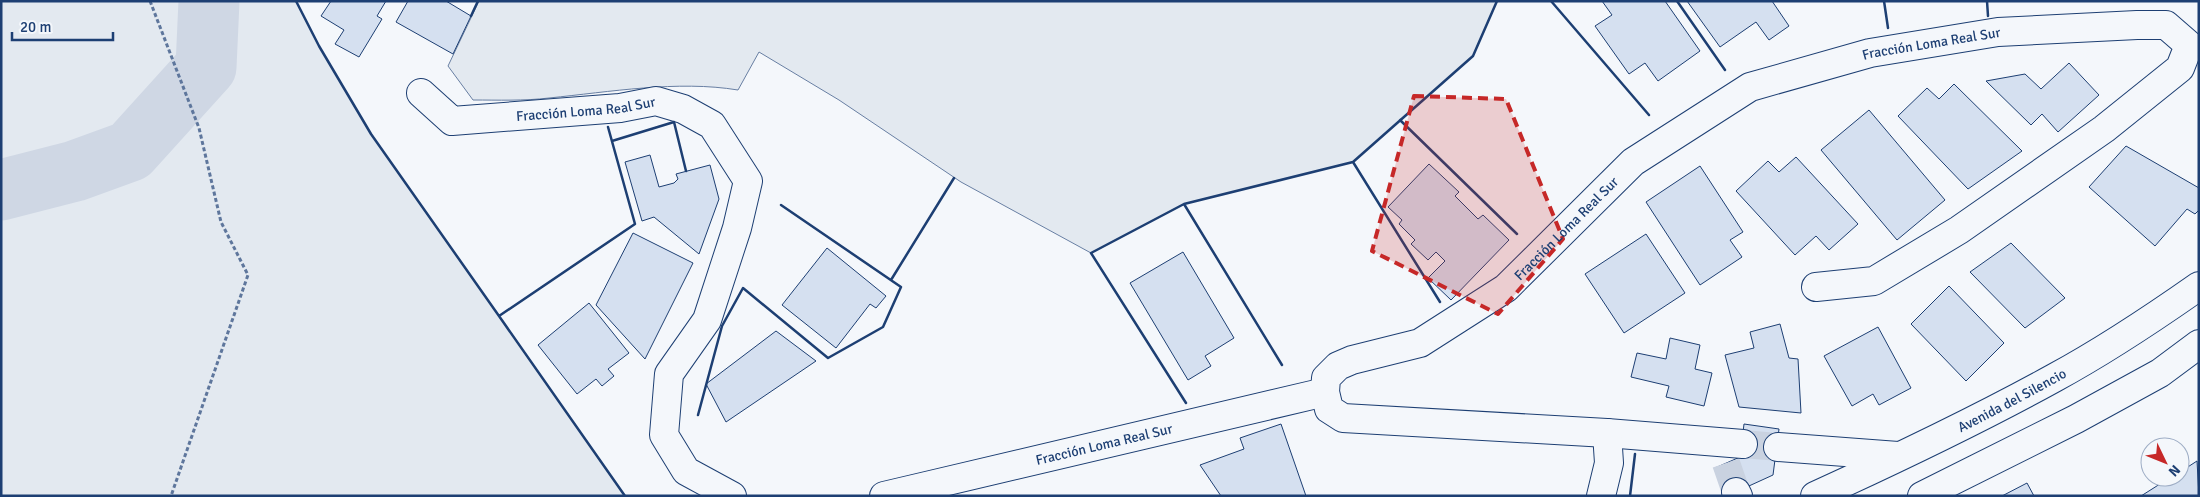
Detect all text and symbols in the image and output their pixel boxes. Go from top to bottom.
scale bar [12,10,114,42]
text: 20 m [20,18,51,36]
street label: Fracción Loma Real Sur [1860,24,2003,64]
street label: Fracción Loma Real Sur [515,93,658,125]
street label: Fracción Loma Real Sur [1511,173,1623,284]
street label: Avenida del Silencio [1955,365,2069,436]
street label: Fracción Loma Real Sur [1034,420,1175,469]
north arrow [2140,437,2190,487]
text: N [2165,461,2184,480]

